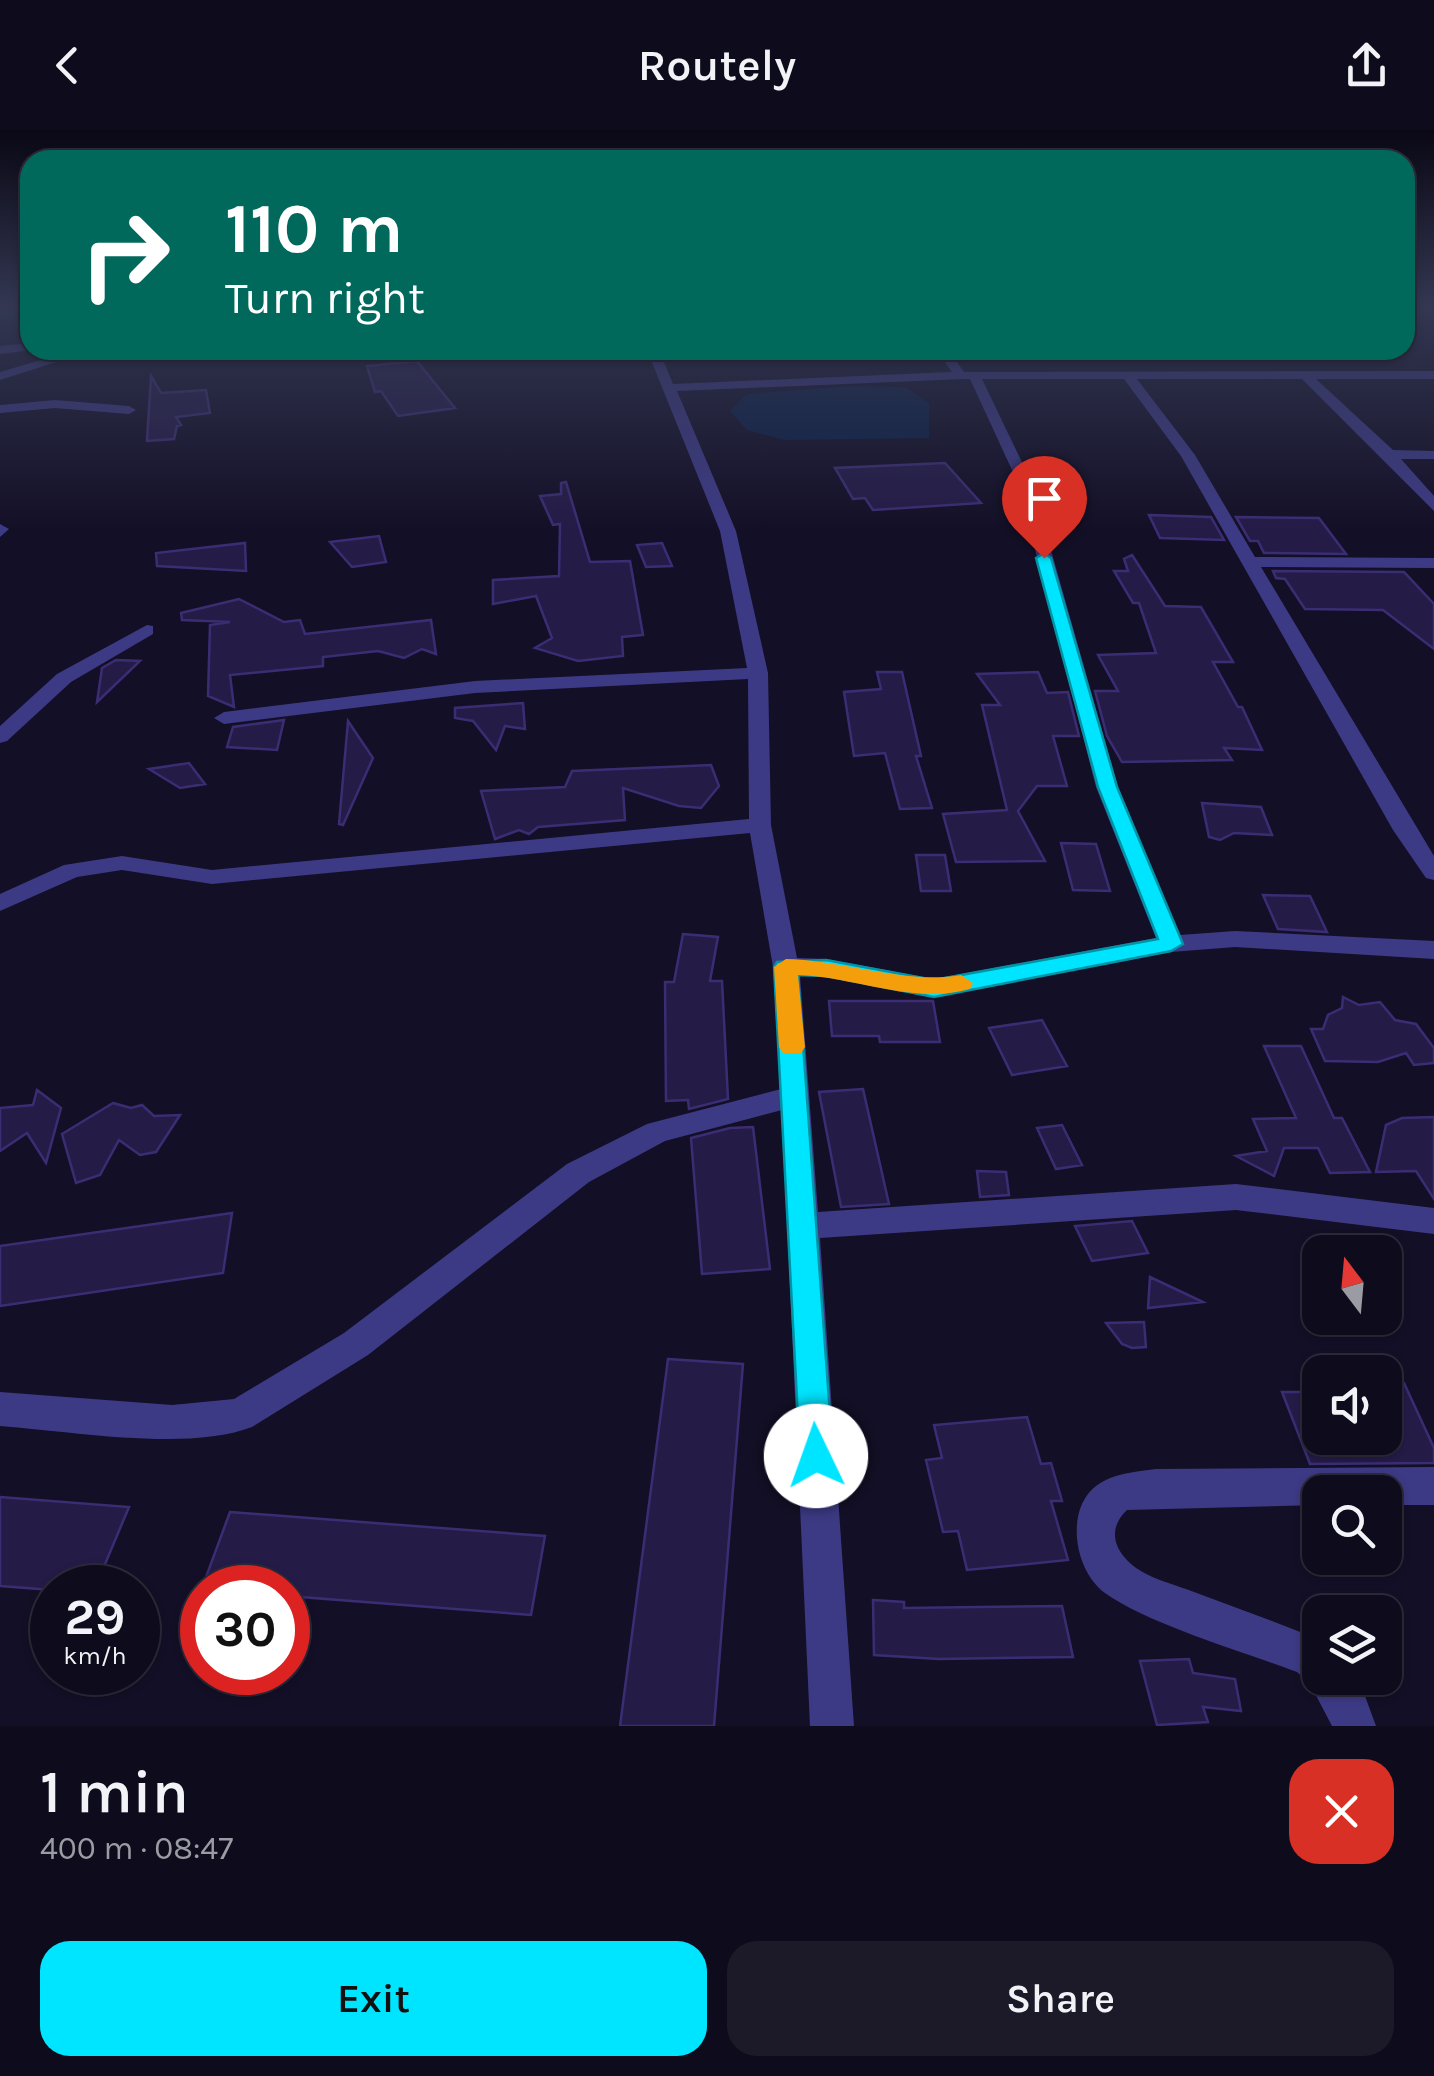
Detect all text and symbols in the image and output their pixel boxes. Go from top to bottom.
icon: back [40,38,95,93]
icon: share [1339,38,1394,93]
text: Routely [638,39,796,91]
text: 110 m [225,188,403,270]
icon: right [60,190,190,320]
text: Turn right [225,272,425,324]
pin [1002,456,1087,559]
icon: arrive [1017,471,1072,526]
north arrow [1302,1235,1402,1335]
map controls [1302,1235,1402,1695]
button: sound [1302,1355,1402,1455]
position arrow [764,1404,868,1508]
button: search [1302,1475,1402,1575]
speed limit sign: 30 [180,1565,310,1695]
text: 29 [65,1588,125,1647]
button: layers [1302,1595,1402,1695]
text: km/h [63,1641,127,1670]
text: 1 min [40,1757,189,1827]
button: close [1289,1759,1394,1864]
text: 400 m · 08:47 [40,1830,233,1867]
button: Exit [40,1941,707,2056]
button: Share [727,1941,1394,2056]

